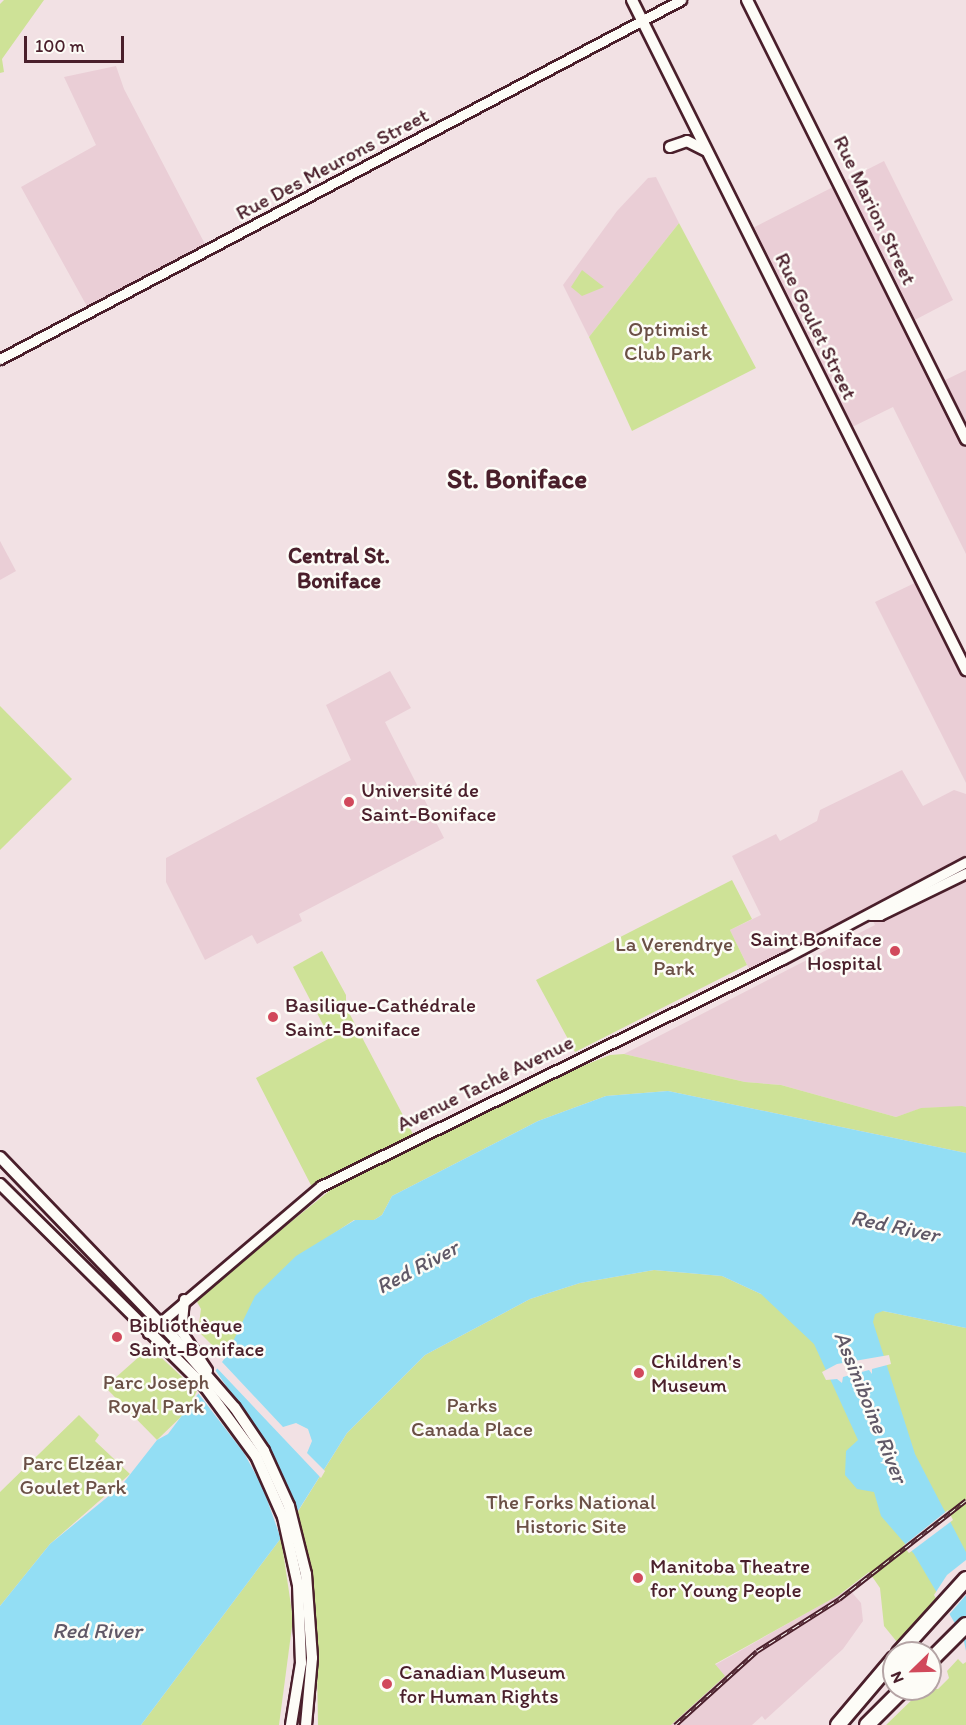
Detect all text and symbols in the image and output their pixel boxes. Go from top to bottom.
scale bar [27,24,128,62]
text: 100 m [35,35,85,57]
street label: Rue Des Meurons Street [231,102,433,226]
street label: Rue Marion Street [828,132,922,288]
street label: Rue Goulet Street [770,249,862,403]
park label: Optimist Club Park [624,316,712,366]
district label: St. Boniface [446,463,588,495]
district label: Central St. Boniface [288,542,390,594]
place label: Université de Saint-Boniface [361,777,496,827]
marker: Université de Saint-Boniface [342,795,356,809]
place label: Saint Boniface Hospital [749,926,882,976]
park label: La Verendrye Park [615,931,733,981]
marker: Saint Boniface Hospital [886,942,904,960]
place label: Basilique-Cathédrale Saint-Boniface [285,992,476,1042]
marker: Basilique-Cathédrale Saint-Boniface [266,1010,280,1024]
street label: Avenue Taché Avenue [393,1030,577,1136]
water label: Red River [849,1204,941,1248]
water label: Red River [372,1235,462,1299]
place label: Bibliothèque Saint-Boniface [129,1312,264,1362]
water label: Assiniboine River [829,1328,913,1486]
marker: Bibliothèque Saint-Boniface [110,1330,124,1344]
place label: Children's Museum [651,1348,741,1398]
marker: Children's Museum [632,1366,646,1380]
park label: Parc Joseph Royal Park [103,1369,209,1419]
park label: Parks Canada Place [411,1392,533,1442]
park label: Parc Elzéar Goulet Park [20,1450,126,1500]
park label: The Forks National Historic Site [487,1489,655,1539]
place label: Manitoba Theatre for Young People [650,1553,810,1603]
marker: Manitoba Theatre for Young People [631,1571,645,1585]
water label: Red River [53,1618,141,1644]
north arrow [882,1641,942,1701]
place label: Canadian Museum for Human Rights [399,1659,566,1709]
text: N [886,1669,908,1686]
marker: Canadian Museum for Human Rights [380,1677,394,1691]

